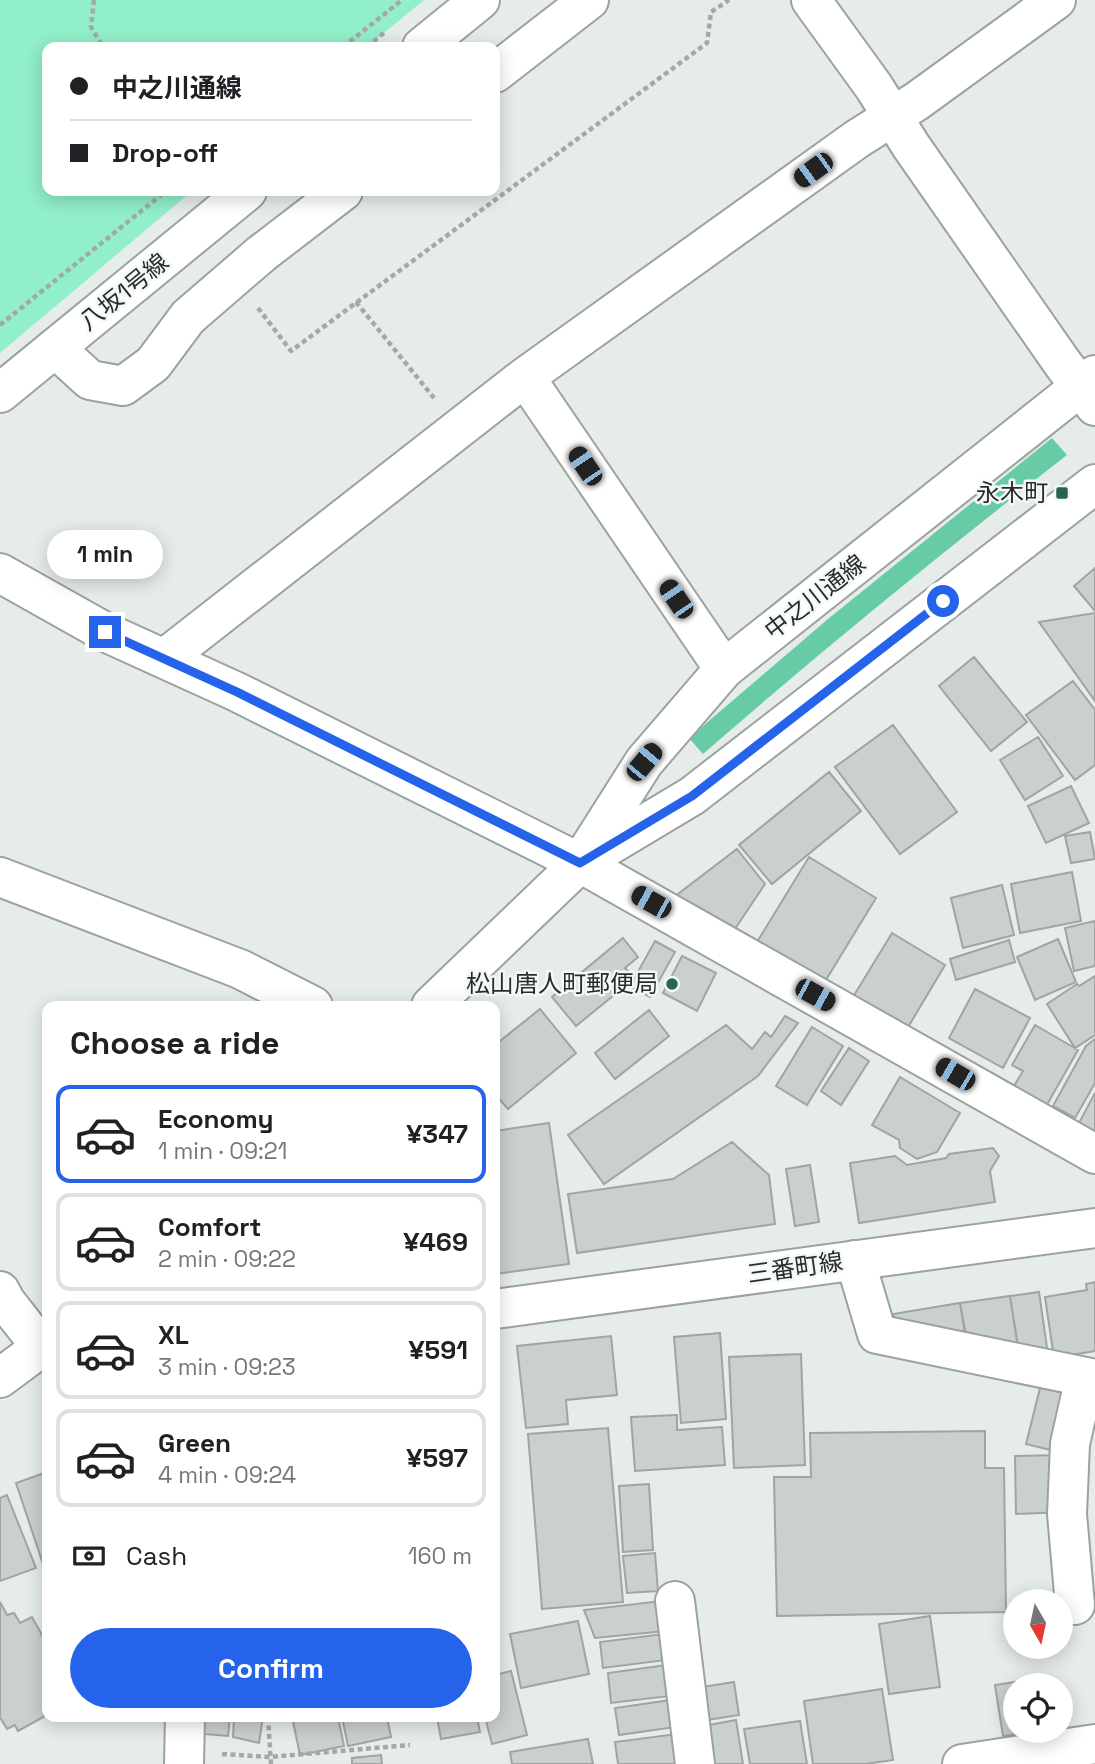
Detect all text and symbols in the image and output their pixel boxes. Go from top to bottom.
text: 中之川通線 [112,71,242,105]
text: Drop-off [112,136,218,170]
car [790,149,837,191]
street label: 八坂1号線 [73,246,175,337]
car [565,443,606,489]
place label: 永木町 [976,477,1048,508]
marker: 永木町 [1054,485,1070,501]
callout: 1 min [47,530,163,580]
text: 1 min [77,539,133,569]
street label: 中之川通線 [758,547,872,646]
car [656,576,697,622]
route start [927,585,959,617]
route end [89,616,121,648]
car [623,739,666,785]
car [628,883,675,921]
place label: 松山唐人町郵便局 [466,968,658,999]
marker: 松山唐人町郵便局 [664,976,680,992]
car [792,976,839,1014]
text: Choose a ride [70,1023,280,1063]
car [932,1054,979,1094]
text: Economy [158,1102,274,1136]
icon: car [74,1103,137,1166]
text: ¥347 [406,1117,468,1151]
text: 1 min · 09:21 [158,1136,287,1166]
text: Comfort [158,1210,261,1244]
icon: car [74,1211,137,1274]
text: ¥469 [403,1225,468,1259]
text: 2 min · 09:22 [158,1244,296,1274]
street label: 三番町線 [745,1245,845,1290]
text: XL [158,1318,189,1352]
icon: car [74,1319,137,1382]
text: ¥591 [408,1333,468,1367]
text: 3 min · 09:23 [158,1352,296,1382]
text: Green [158,1426,231,1460]
icon: car [74,1427,137,1490]
text: ¥597 [406,1441,468,1475]
text: 4 min · 09:24 [158,1460,296,1490]
icon: cash [70,1537,108,1575]
text: Cash [126,1539,187,1573]
text: 160 m [408,1541,472,1571]
north arrow [1003,1589,1073,1659]
map controls [1003,1589,1073,1743]
button: Confirm [70,1628,472,1708]
button: locate [1003,1673,1073,1743]

